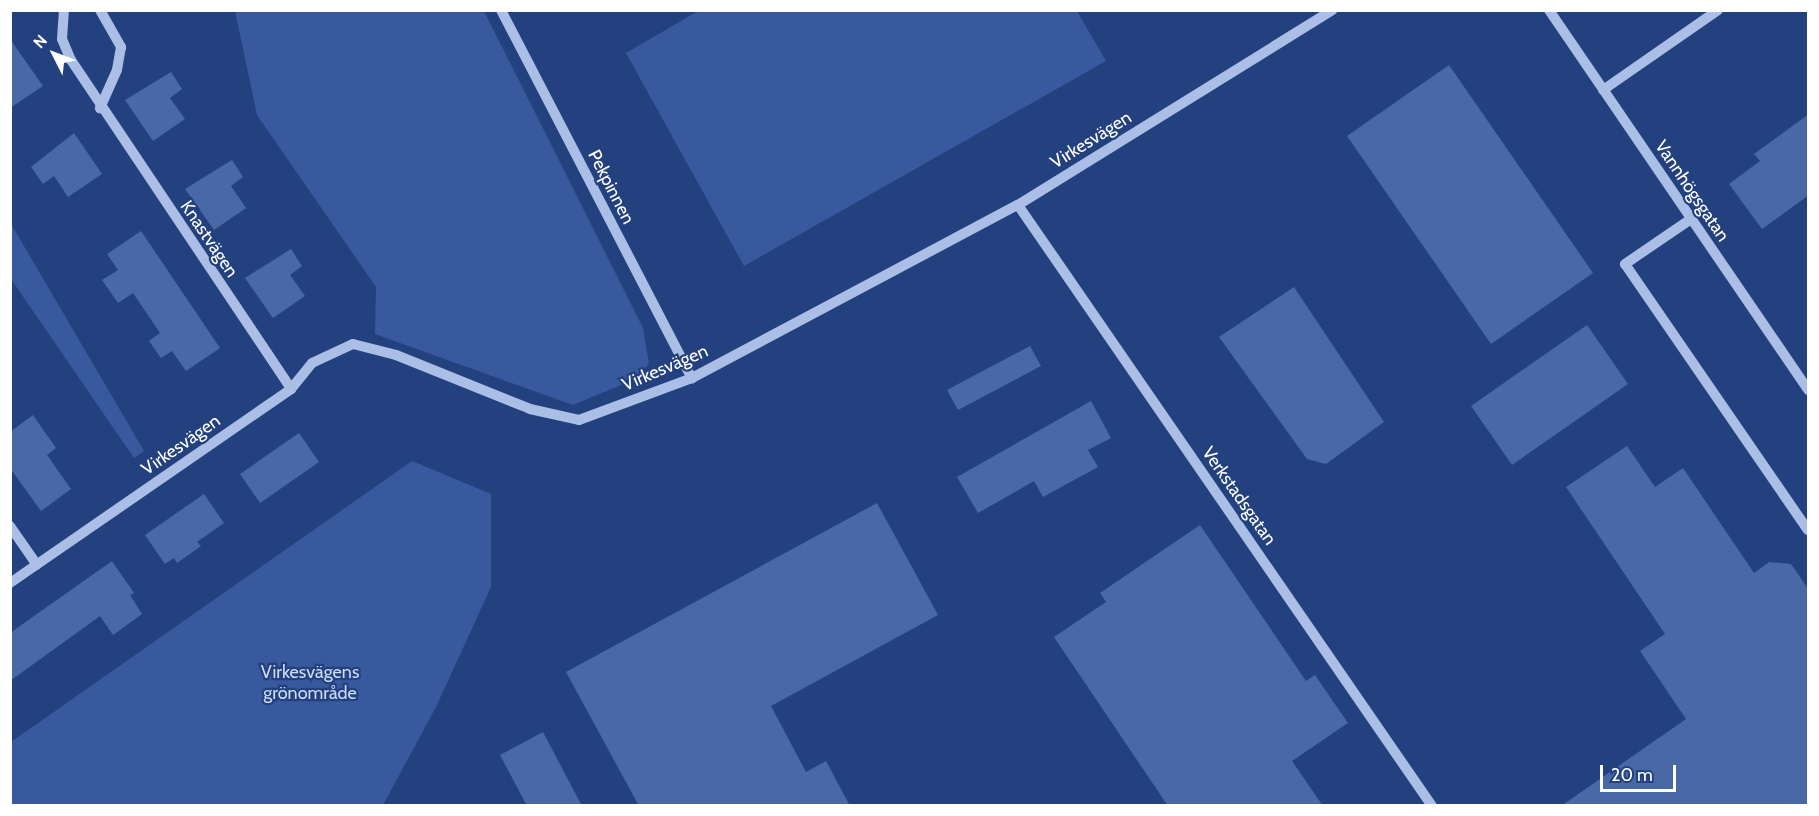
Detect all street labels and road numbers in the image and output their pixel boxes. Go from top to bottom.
street label: Virkesvägen [1047,107,1135,173]
street label: Vannhögsgatan [1650,136,1734,246]
street label: Pekpinnen [583,146,639,228]
street label: Knastvägen [175,196,243,282]
street label: Virkesvägen [619,340,711,396]
street label: Virkesvägen [137,410,225,480]
street label: Verkstadsgatan [1197,443,1281,549]

